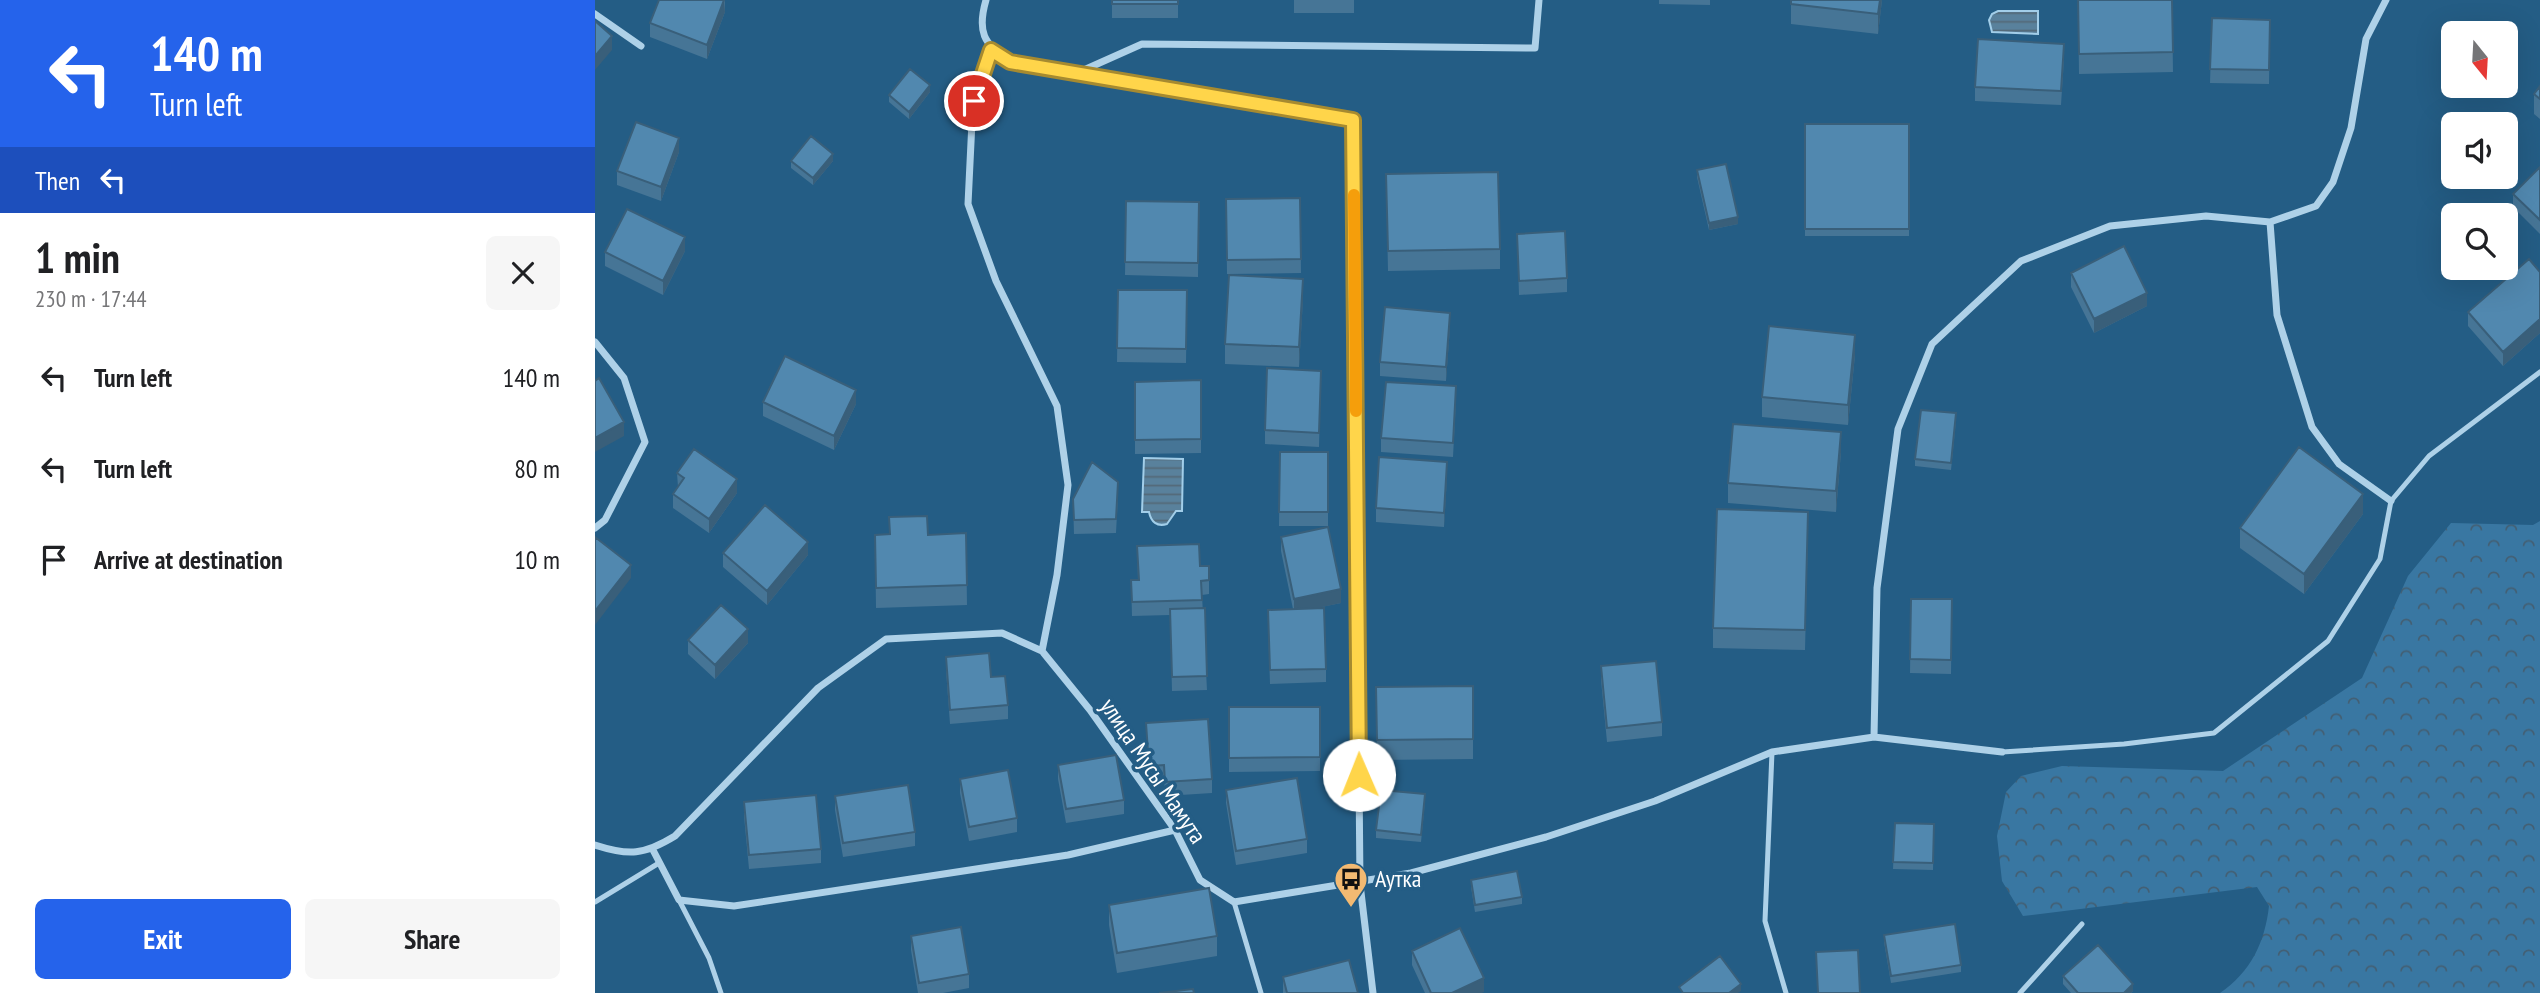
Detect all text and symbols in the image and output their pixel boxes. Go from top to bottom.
text: 140 m [150,21,263,85]
north arrow [2441,21,2518,98]
map controls [2441,21,2518,280]
icon: left [35,28,126,119]
pin [944,71,1004,131]
icon: arrive [955,82,993,120]
text: Turn left [150,83,242,125]
button: sound [2441,112,2518,189]
icon: left [94,161,132,199]
text: Then [35,164,80,197]
button: search [2441,203,2518,280]
text: 1 min [35,230,120,285]
button: close [486,236,560,310]
text: 230 m · 17:44 [35,284,147,313]
icon: left [35,359,73,397]
text: Turn left [94,361,172,394]
text: 140 m [502,361,560,394]
icon: left [35,450,73,488]
text: Turn left [94,452,172,485]
text: 80 m [514,452,560,485]
icon: arrive [35,541,73,579]
text: Arrive at destination [94,543,283,576]
text: 10 m [514,543,560,576]
street label: улица Мусы Мамута [1093,692,1213,849]
position arrow [1322,738,1396,812]
bus stop icon: Аутка [1332,860,1370,909]
place label: Аутка [1375,863,1421,894]
button: Exit [35,899,291,979]
button: Share [305,899,560,979]

